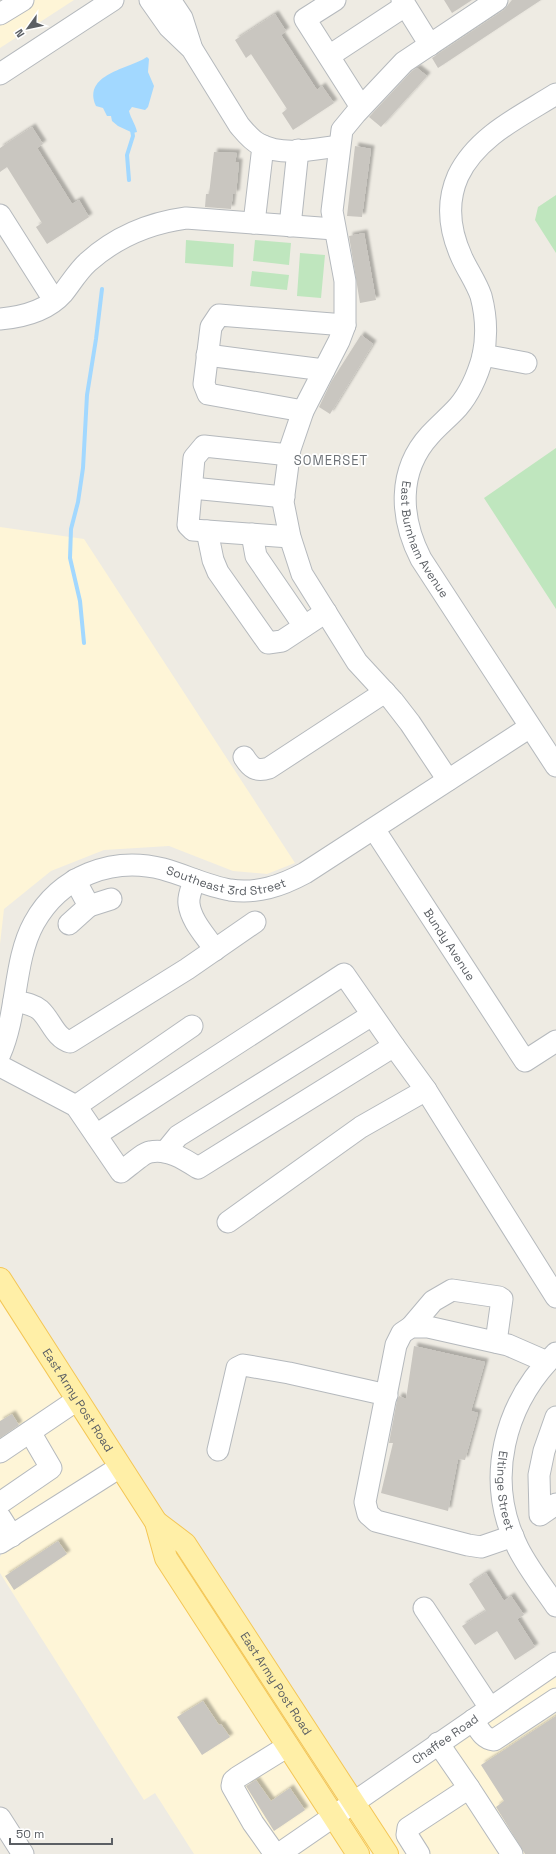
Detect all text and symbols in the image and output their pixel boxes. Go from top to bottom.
north arrow [8,8,48,48]
text: N [12,27,27,40]
district label: SOMERSET [294,452,368,469]
street label: East Burnham Avenue [397,480,452,601]
street label: Southeast 3rd Street [164,862,288,899]
street label: Bundy Avenue [420,905,479,984]
street label: East Army Post Road [39,1345,117,1455]
street label: Eltinge Street [493,1450,518,1532]
street label: East Army Post Road [237,1629,315,1738]
street label: Chaffee Road [409,1711,482,1768]
scale bar [10,1820,112,1846]
text: 50 m [16,1826,44,1842]

